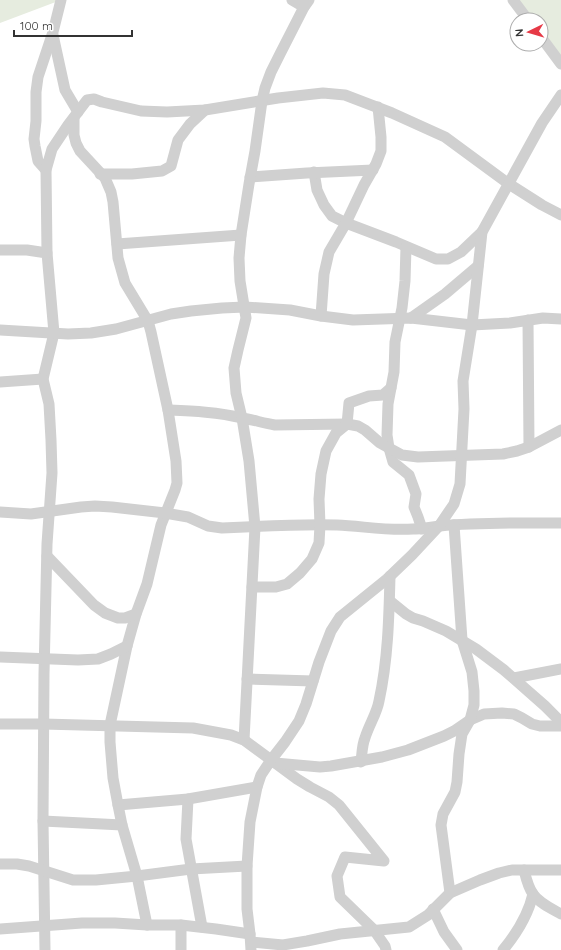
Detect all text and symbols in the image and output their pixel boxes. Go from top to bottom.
scale bar [14,12,132,38]
north arrow [509,12,549,52]
text: 100 m [20,18,53,33]
text: N [512,28,526,38]

